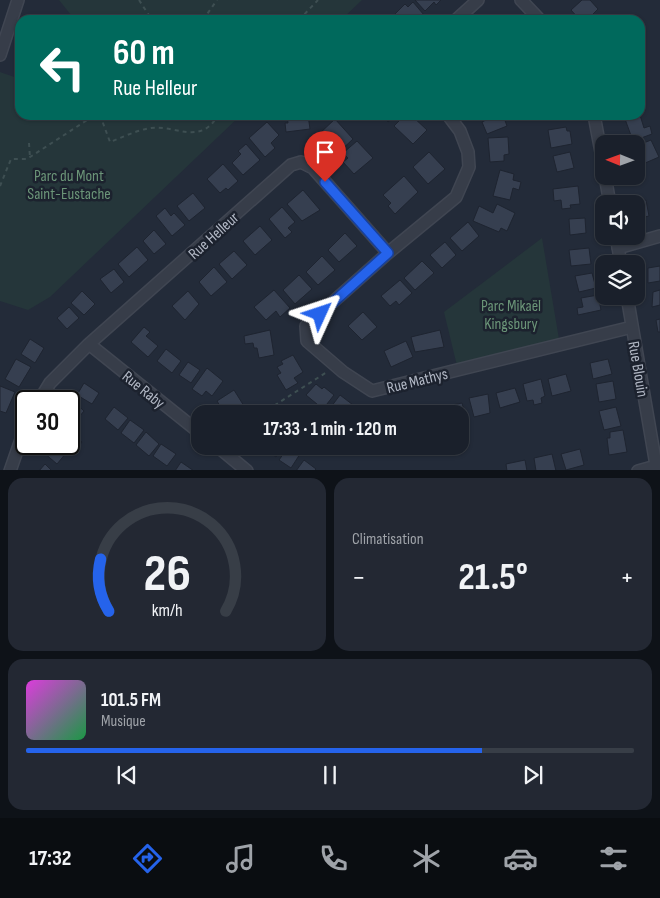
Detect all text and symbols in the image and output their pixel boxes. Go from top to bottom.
text: 60 m [113,32,175,75]
icon: left [30,35,95,100]
text: Rue Helleur [113,75,197,102]
pin [304,131,346,182]
north arrow [595,135,645,185]
map controls [595,135,645,305]
icon: arrive [311,138,339,166]
park label: Parc du Mont Saint-Eustache [27,167,111,204]
button: sound [595,195,645,245]
street label: Rue Helleur [185,208,243,264]
button: layers [595,255,645,305]
position arrow [293,287,345,339]
park label: Parc Mikaël Kingsbury [481,297,541,334]
street label: Rue Blouin [623,340,652,399]
street label: Rue Mathys [385,365,450,398]
street label: Rue Raby [118,367,168,413]
speed limit sign: 30 [15,390,80,455]
text: 17:33 · 1 min · 120 m [263,418,397,441]
text: Climatisation [352,530,424,549]
text: 26 [143,543,191,606]
text: 21.5° [458,555,528,600]
text: − [352,561,366,594]
text: + [620,561,634,594]
text: km/h [152,600,182,621]
text: 101.5 FM [101,689,161,712]
text: Musique [101,712,146,731]
icon: previous [113,761,141,789]
icon: pause [316,761,344,789]
icon: next [519,761,547,789]
icon: directions [130,841,165,876]
icon: music [223,841,258,876]
icon: phone [316,841,351,876]
icon: climate [409,841,444,876]
icon: car [503,841,538,876]
icon: filters [596,841,631,876]
text: 17:32 [29,845,72,872]

